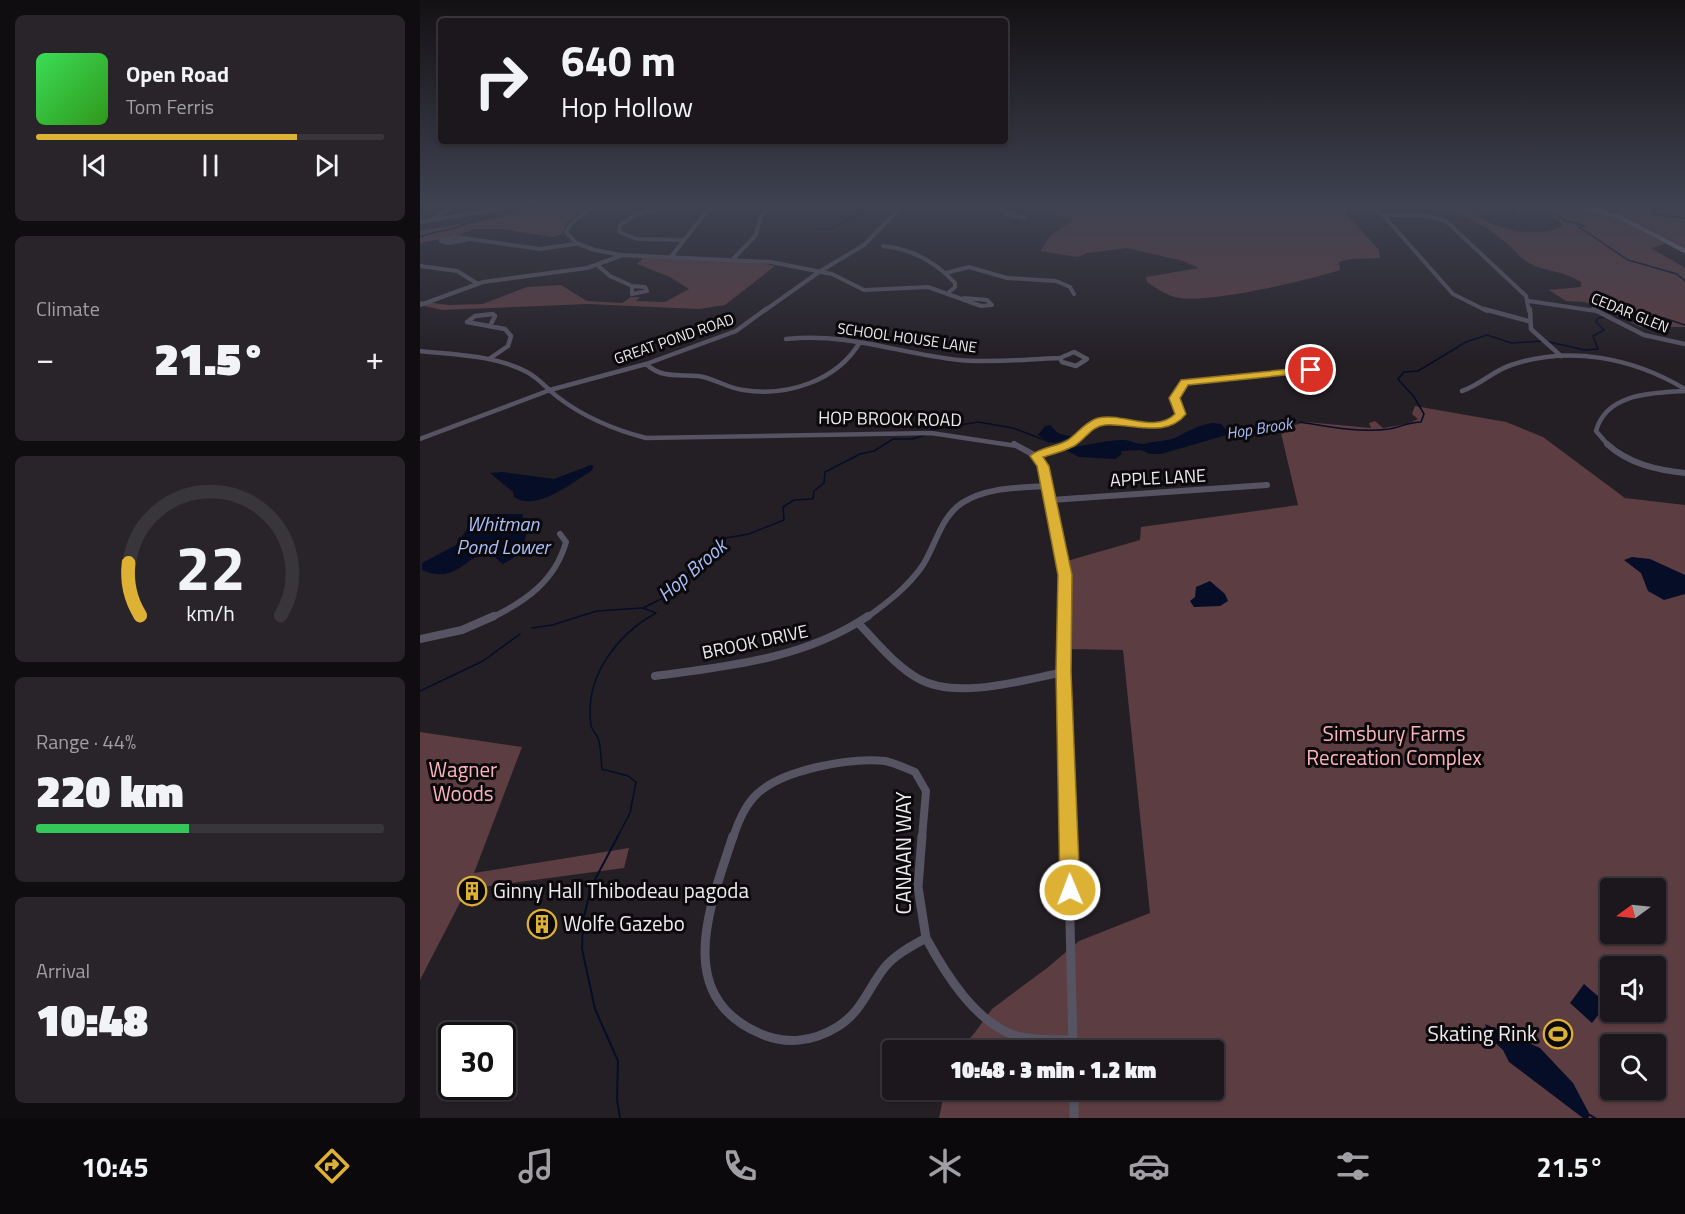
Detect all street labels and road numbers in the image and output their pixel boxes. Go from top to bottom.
street label: CEDAR GLEN [1588,286,1673,339]
street label: GREAT POND ROAD [611,307,737,370]
street label: SCHOOL HOUSE LANE [836,316,978,359]
street label: HOP BROOK ROAD [818,404,962,433]
street label: APPLE LANE [1109,462,1207,493]
street label: BROOK DRIVE [699,617,810,666]
street label: CANAAN WAY [887,791,919,914]

